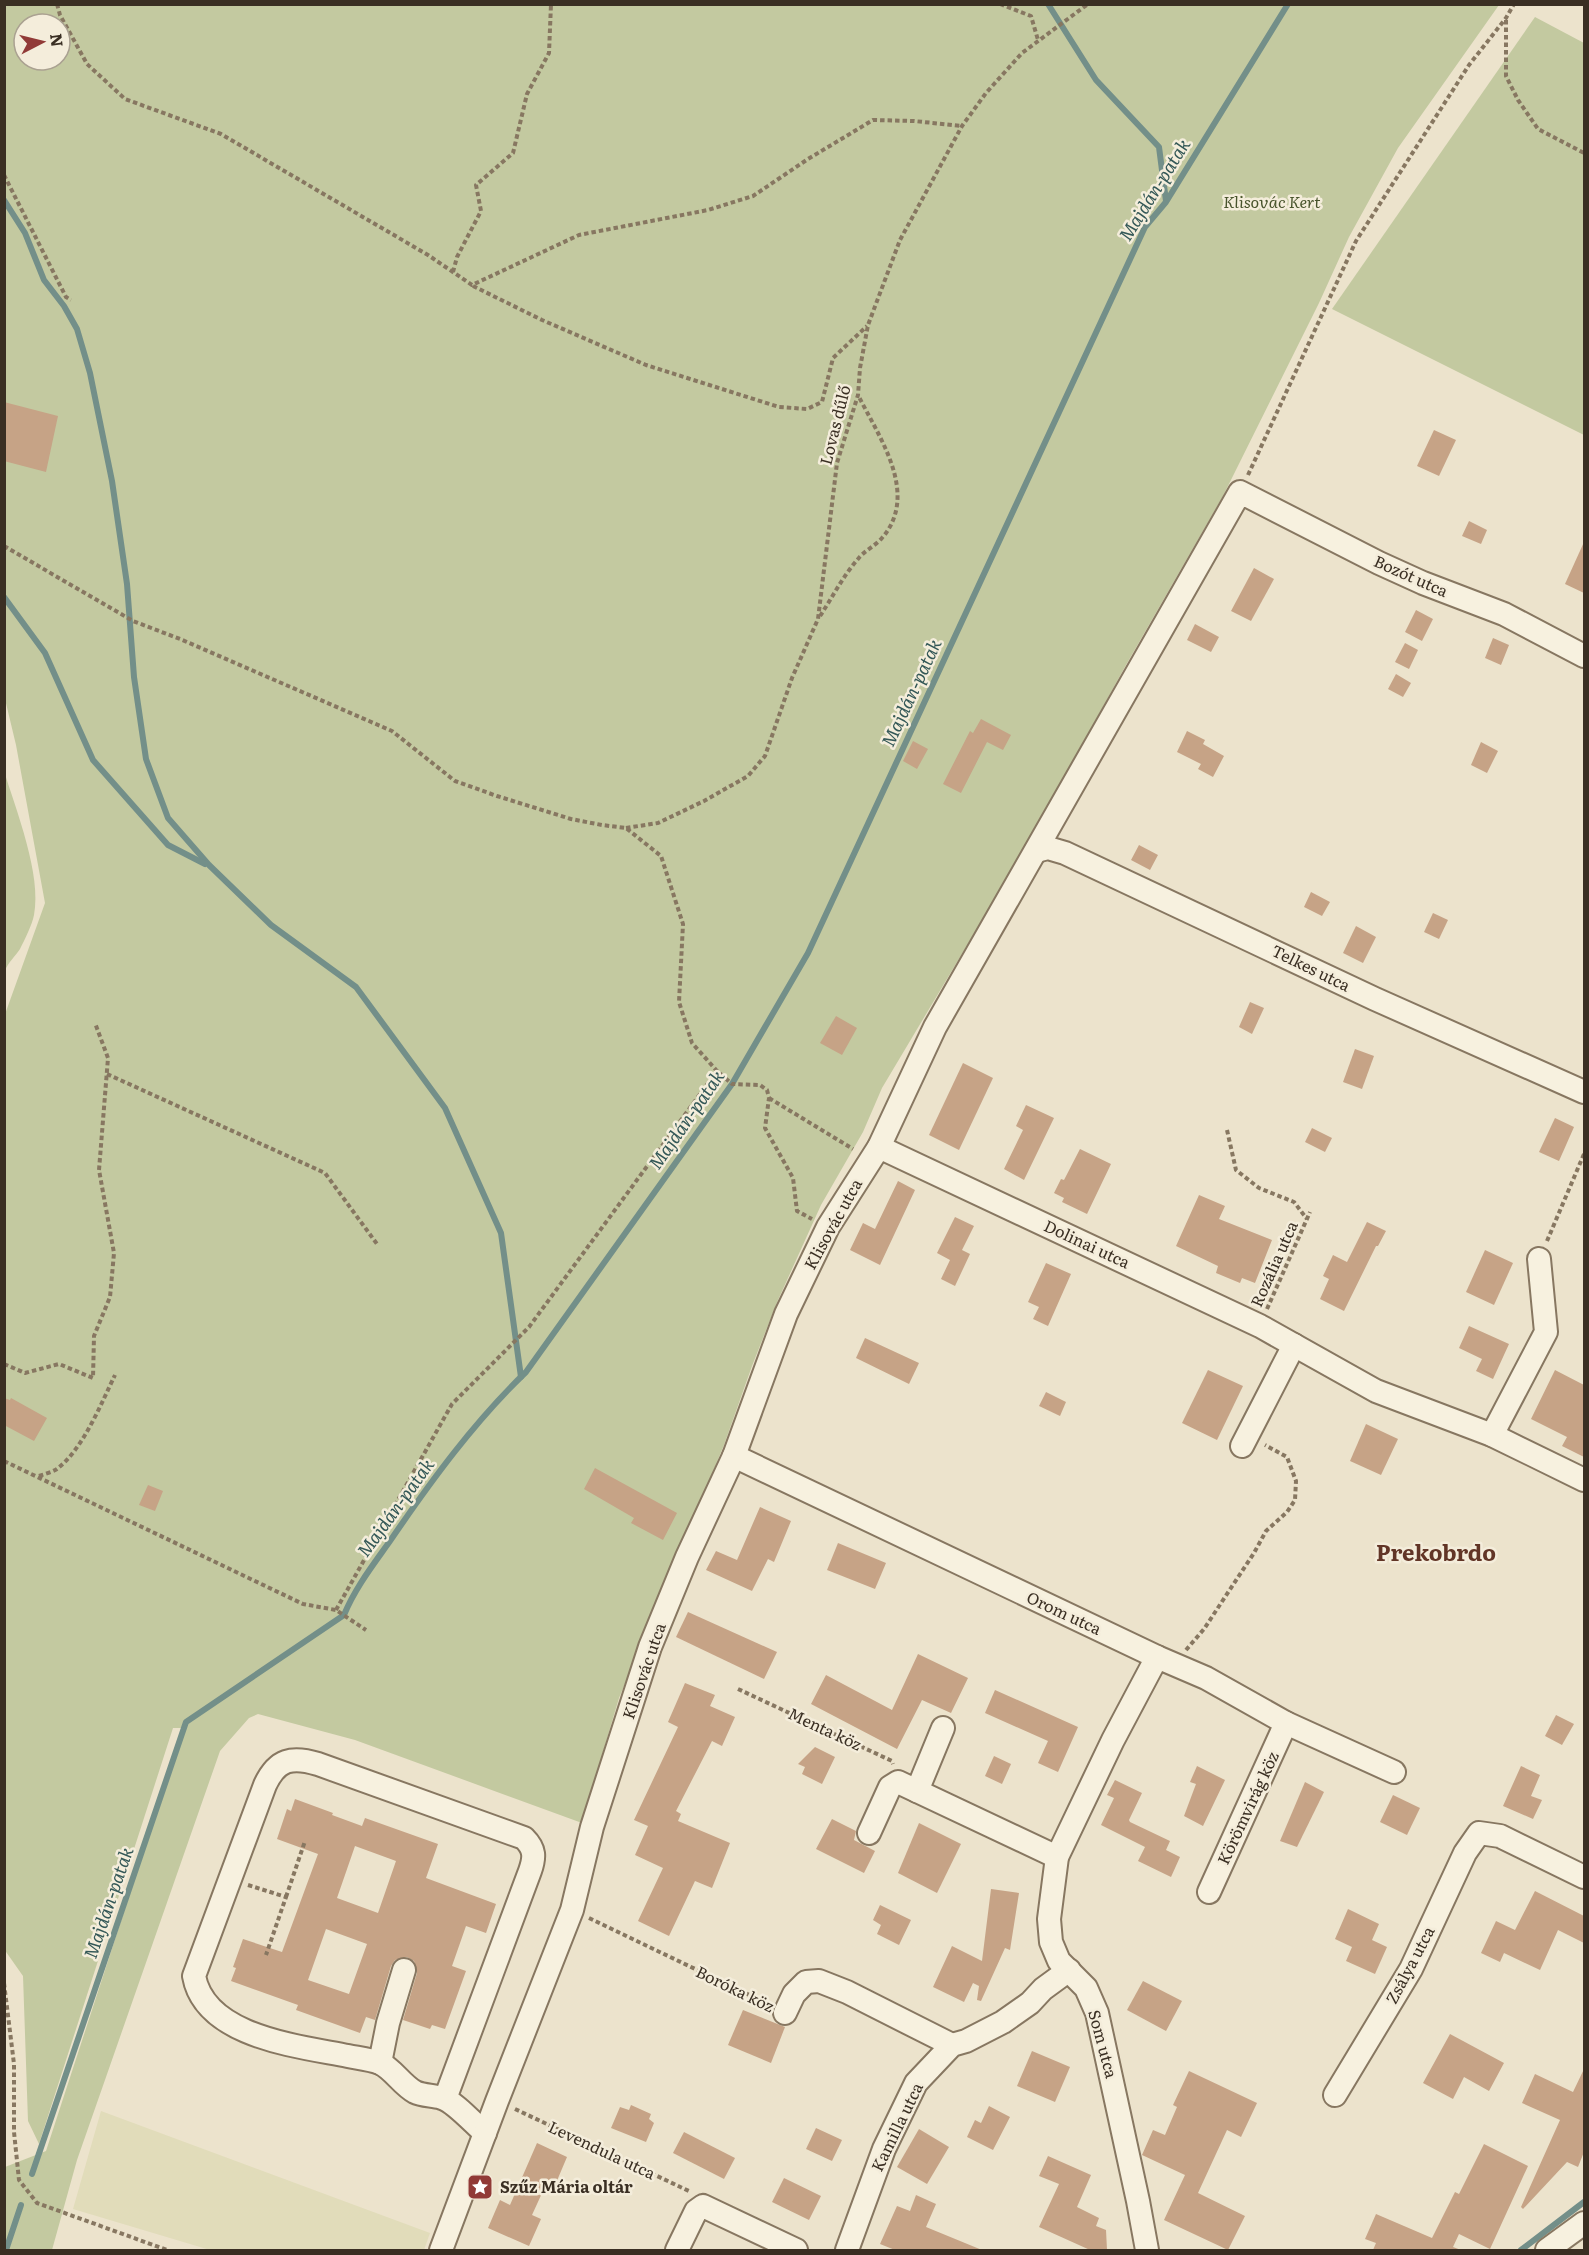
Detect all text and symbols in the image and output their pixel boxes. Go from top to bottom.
north arrow [12,12,72,72]
text: N [45,32,71,48]
water label: Majdán-patak [1111,133,1196,246]
park label: Klisovác Kert [1223,189,1321,213]
street label: Lovas dűlő [812,382,856,467]
street label: Bozót utca [1370,548,1453,602]
water label: Majdán-patak [874,634,948,751]
street label: Telkes utca [1268,938,1355,997]
water label: Majdán-patak [641,1064,730,1175]
street label: Klisovác utca [797,1173,867,1273]
street label: Dolinai utca [1040,1213,1135,1274]
street label: Rozália utca [1243,1216,1303,1311]
water label: Majdán-patak [350,1452,440,1562]
district label: Prekobrdo [1376,1535,1496,1568]
street label: Orom utca [1023,1584,1106,1640]
street label: Klisovác utca [615,1619,671,1722]
street label: Menta köz [785,1701,866,1756]
street label: Körömvirág köz [1210,1747,1284,1868]
water label: Majdán-patak [76,1843,139,1962]
street label: Zsálya utca [1379,1921,1440,2008]
street label: Boróka köz [692,1959,779,2018]
street label: Som utca [1083,2007,1125,2081]
street label: Kamilla utca [864,2078,928,2175]
street label: Levendula utca [545,2114,660,2185]
place icon: Szűz Mária oltár [465,2172,495,2202]
place label: Szűz Mária oltár [500,2174,633,2198]

